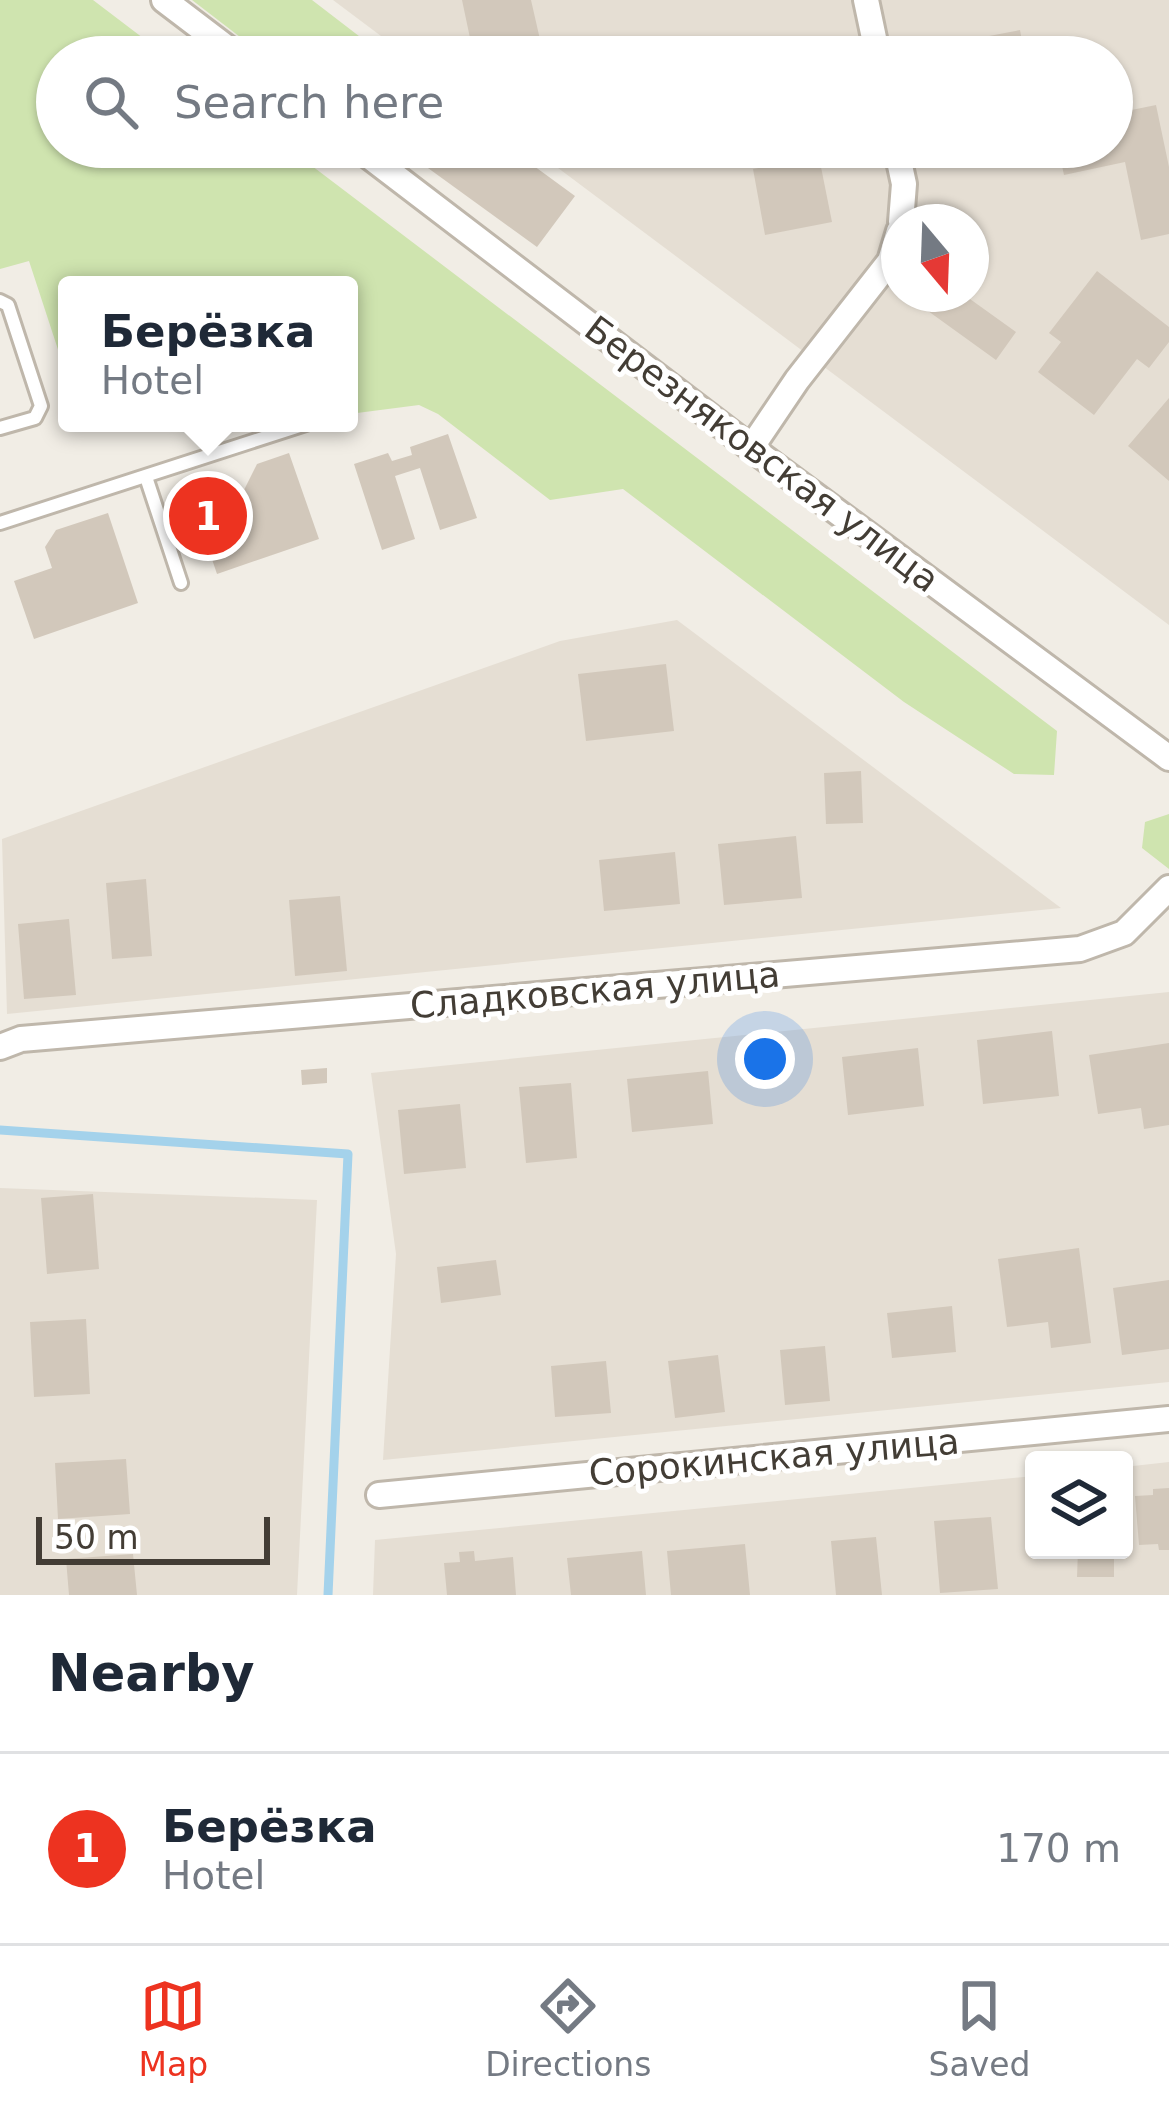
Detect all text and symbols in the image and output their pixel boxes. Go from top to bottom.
search box [36,36,1133,168]
icon: search [78,69,144,135]
text: Search here [174,76,444,129]
north arrow [881,204,989,312]
popup [58,276,358,432]
text: Берёзка [101,305,315,358]
street label: Березняковская улица [577,308,947,600]
text: Hotel [101,358,204,403]
pin: 1 [169,471,247,561]
street label: Сладковская улица [408,953,782,1027]
your location [735,1029,795,1089]
street label: Сорокинская улица [587,1420,961,1494]
map controls [1025,1451,1133,1559]
button: layers [1025,1451,1133,1559]
scale bar [36,1511,270,1564]
text: 50 m [54,1518,139,1557]
text: Nearby [48,1644,255,1703]
text: Берёзка [162,1800,377,1853]
text: 1 [73,1826,101,1871]
text: 170 m [996,1826,1121,1871]
text: Hotel [162,1853,265,1898]
tab: Map [139,1973,208,2084]
tab: Directions [485,1973,651,2084]
tab: Saved [929,1973,1030,2084]

